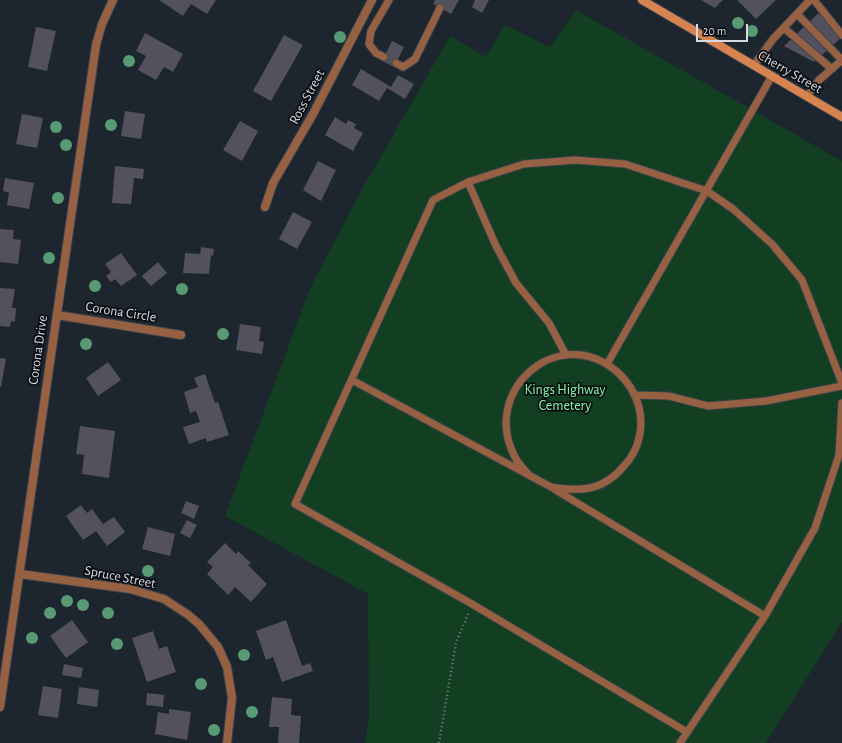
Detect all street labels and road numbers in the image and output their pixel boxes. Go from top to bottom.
street label: Cherry Street [755,47,825,97]
street label: Ross Street [286,67,328,127]
street label: Corona Circle [84,298,158,326]
street label: Corona Drive [25,314,51,386]
street label: Spruce Street [83,562,157,592]

